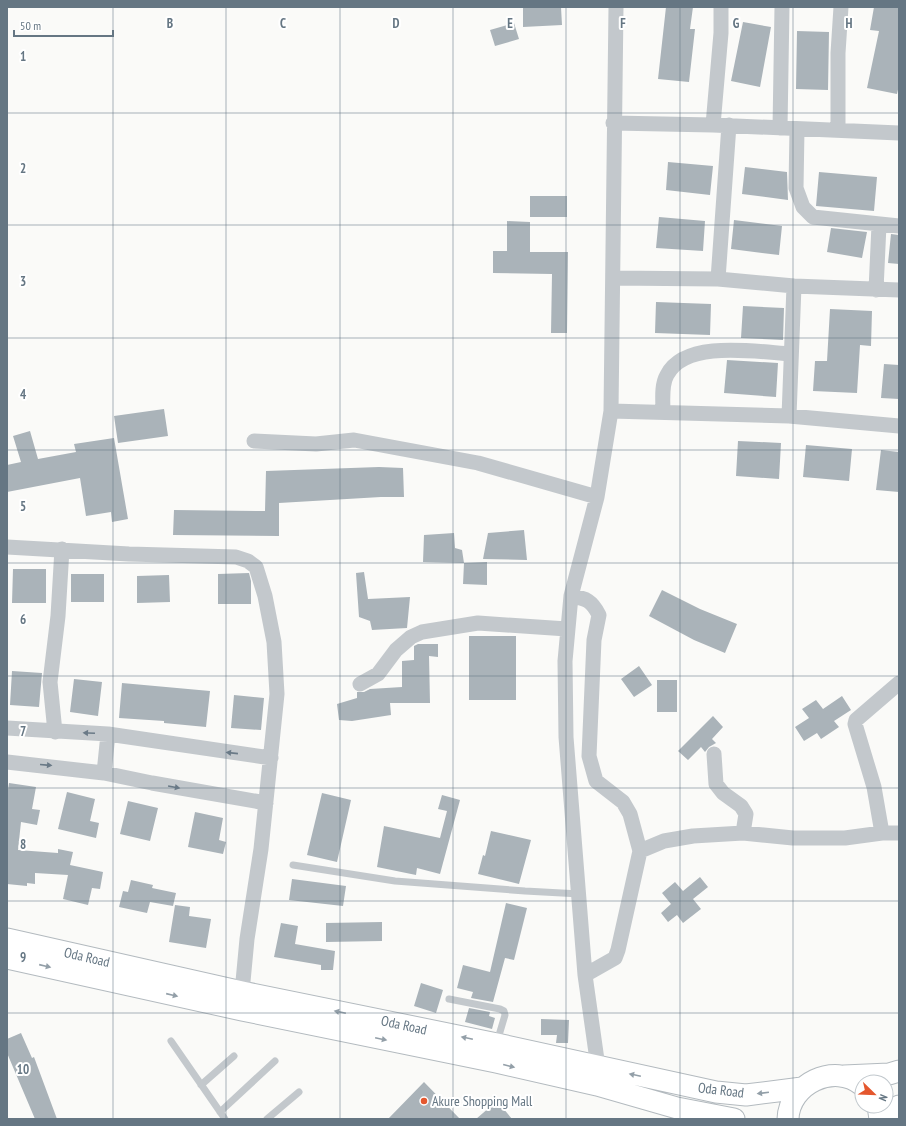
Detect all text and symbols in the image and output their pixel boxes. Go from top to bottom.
scale bar [14,12,113,38]
text: B [167,15,173,32]
text: C [280,15,286,32]
text: D [393,15,400,32]
text: E [507,15,513,32]
text: F [620,15,626,32]
text: G [733,15,740,32]
text: H [846,15,853,32]
text: 50 m [20,18,41,33]
text: 1 [20,48,26,65]
text: 2 [20,160,26,177]
text: 3 [20,273,26,290]
text: 4 [20,386,27,403]
text: 5 [20,498,26,515]
text: 6 [20,611,26,628]
text: 7 [20,723,26,740]
one-way arrow [83,730,95,737]
one-way arrow [226,749,238,756]
one-way arrow [40,762,52,769]
one-way arrow [168,784,180,790]
text: 8 [20,836,26,853]
street label: Oda Road [62,943,112,971]
text: 9 [20,949,26,966]
one-way arrow [39,964,51,970]
one-way arrow [166,992,178,998]
one-way arrow [334,1009,346,1015]
street label: Oda Road [380,1011,428,1039]
one-way arrow [461,1035,473,1041]
one-way arrow [375,1036,387,1042]
text: 10 [17,1061,29,1078]
one-way arrow [502,1063,515,1069]
one-way arrow [629,1071,641,1077]
north arrow [854,1074,894,1114]
street label: Oda Road [697,1078,745,1102]
one-way arrow [757,1089,769,1096]
place label: Akure Shopping Mall [432,1092,533,1110]
text: N [876,1092,891,1103]
marker: Akure Shopping Mall [419,1096,429,1106]

